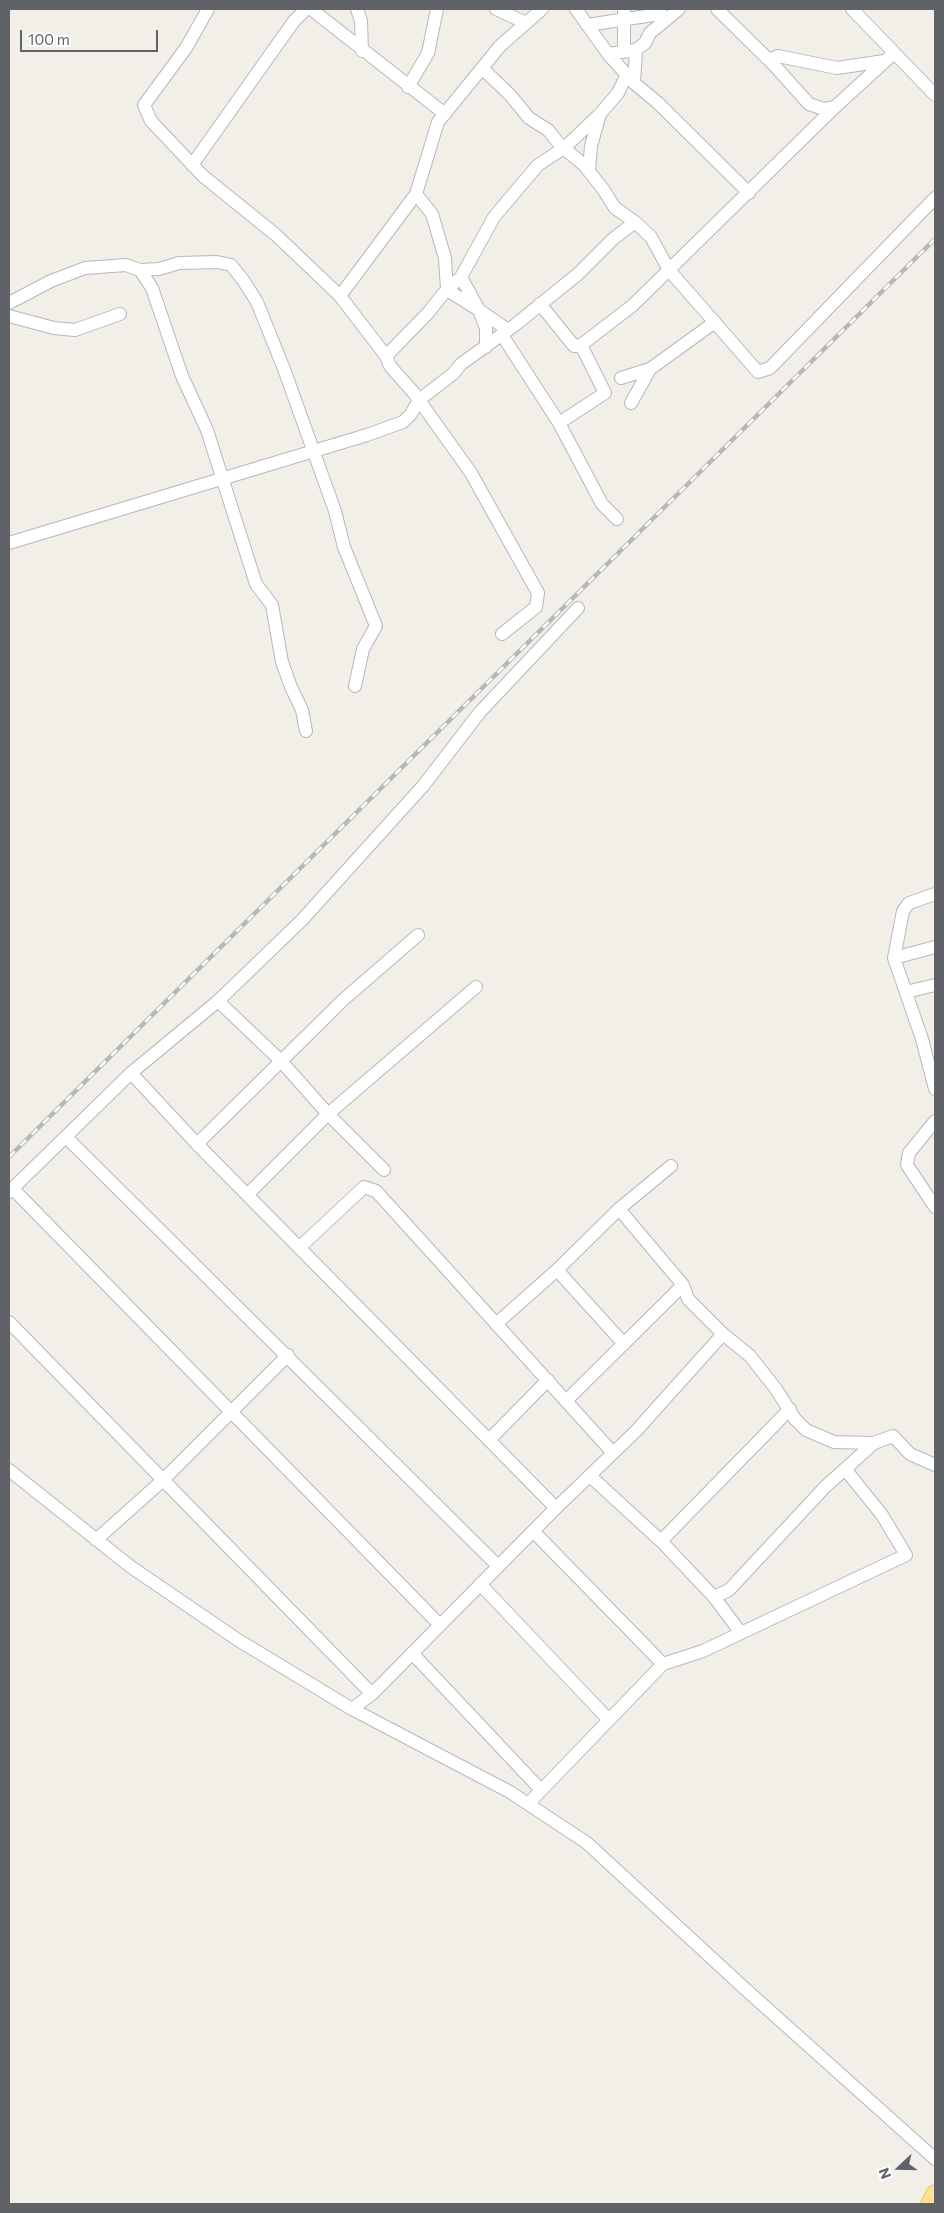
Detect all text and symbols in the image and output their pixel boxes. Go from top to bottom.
scale bar [22,20,160,52]
text: 100 m [28,30,70,48]
north arrow [874,2143,924,2193]
text: N [875,2166,894,2182]

